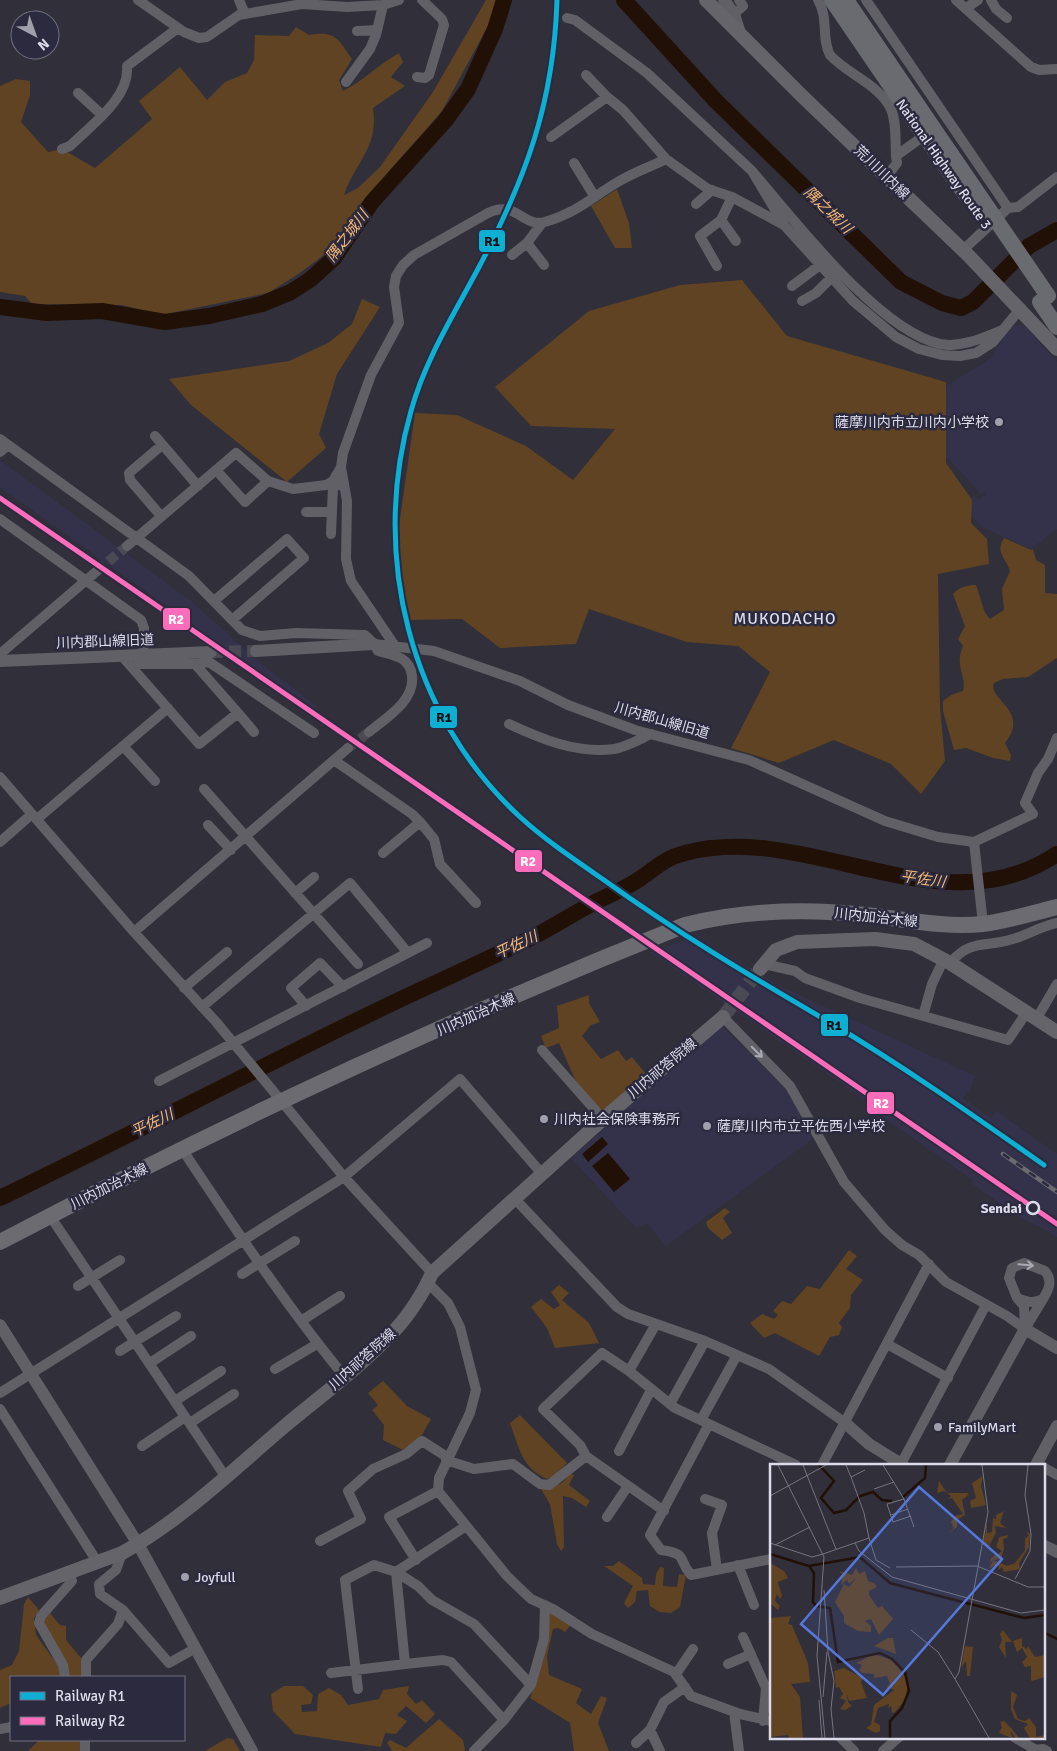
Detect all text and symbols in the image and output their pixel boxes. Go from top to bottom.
north arrow [10,10,60,60]
text: N [34,35,52,54]
street label: National Highway Route 3 [892,96,995,232]
street label: 荒川川内線 [851,142,913,203]
water label: 隅之城川 [800,183,857,239]
water label: 隅之城川 [322,205,373,265]
line badge: R1 [478,229,506,253]
text: R1 [484,233,501,250]
place label: 薩摩川内市立川内小学校 [835,414,989,431]
marker: 薩摩川内市立川内小学校 [993,416,1005,428]
line badge: R2 [162,607,191,631]
district label: MUKODACHO [733,609,837,629]
text: R2 [168,611,184,628]
street label: 川内郡山線旧道 [56,631,154,652]
street label: 川内郡山線旧道 [612,699,711,742]
line badge: R1 [429,705,458,729]
text: R1 [436,709,453,726]
line badge: R2 [514,849,543,873]
text: R2 [520,853,536,870]
water label: 平佐川 [899,867,949,891]
street label: 川内加治木線 [833,905,919,930]
water label: 平佐川 [492,926,542,963]
street label: 川内加治木線 [434,990,518,1039]
line badge: R1 [820,1013,849,1037]
text: R1 [826,1017,843,1034]
street label: 川内祁答院線 [625,1035,700,1102]
one-way arrow [750,1045,762,1057]
line badge: R2 [866,1091,895,1115]
text: R2 [873,1095,889,1112]
water label: 平佐川 [128,1104,178,1141]
place label: 川内社会保険事務所 [554,1111,680,1128]
marker: 川内社会保険事務所 [538,1113,550,1125]
place label: 薩摩川内市立平佐西小学校 [717,1118,885,1135]
marker: 薩摩川内市立平佐西小学校 [701,1120,713,1132]
street label: 川内加治木線 [68,1160,151,1213]
place label: Sendai [981,1200,1022,1217]
marker: Sendai [1026,1201,1040,1215]
one-way arrow [1018,1260,1034,1269]
street label: 川内祁答院線 [325,1325,399,1394]
place label: FamilyMart [948,1419,1016,1436]
marker: FamilyMart [932,1421,944,1433]
inset map [770,1464,1044,1738]
place label: Joyfull [195,1569,236,1586]
marker: Joyfull [179,1571,191,1583]
legend [10,1676,185,1741]
text: Railway R1 [55,1687,125,1705]
text: Railway R2 [55,1712,125,1730]

